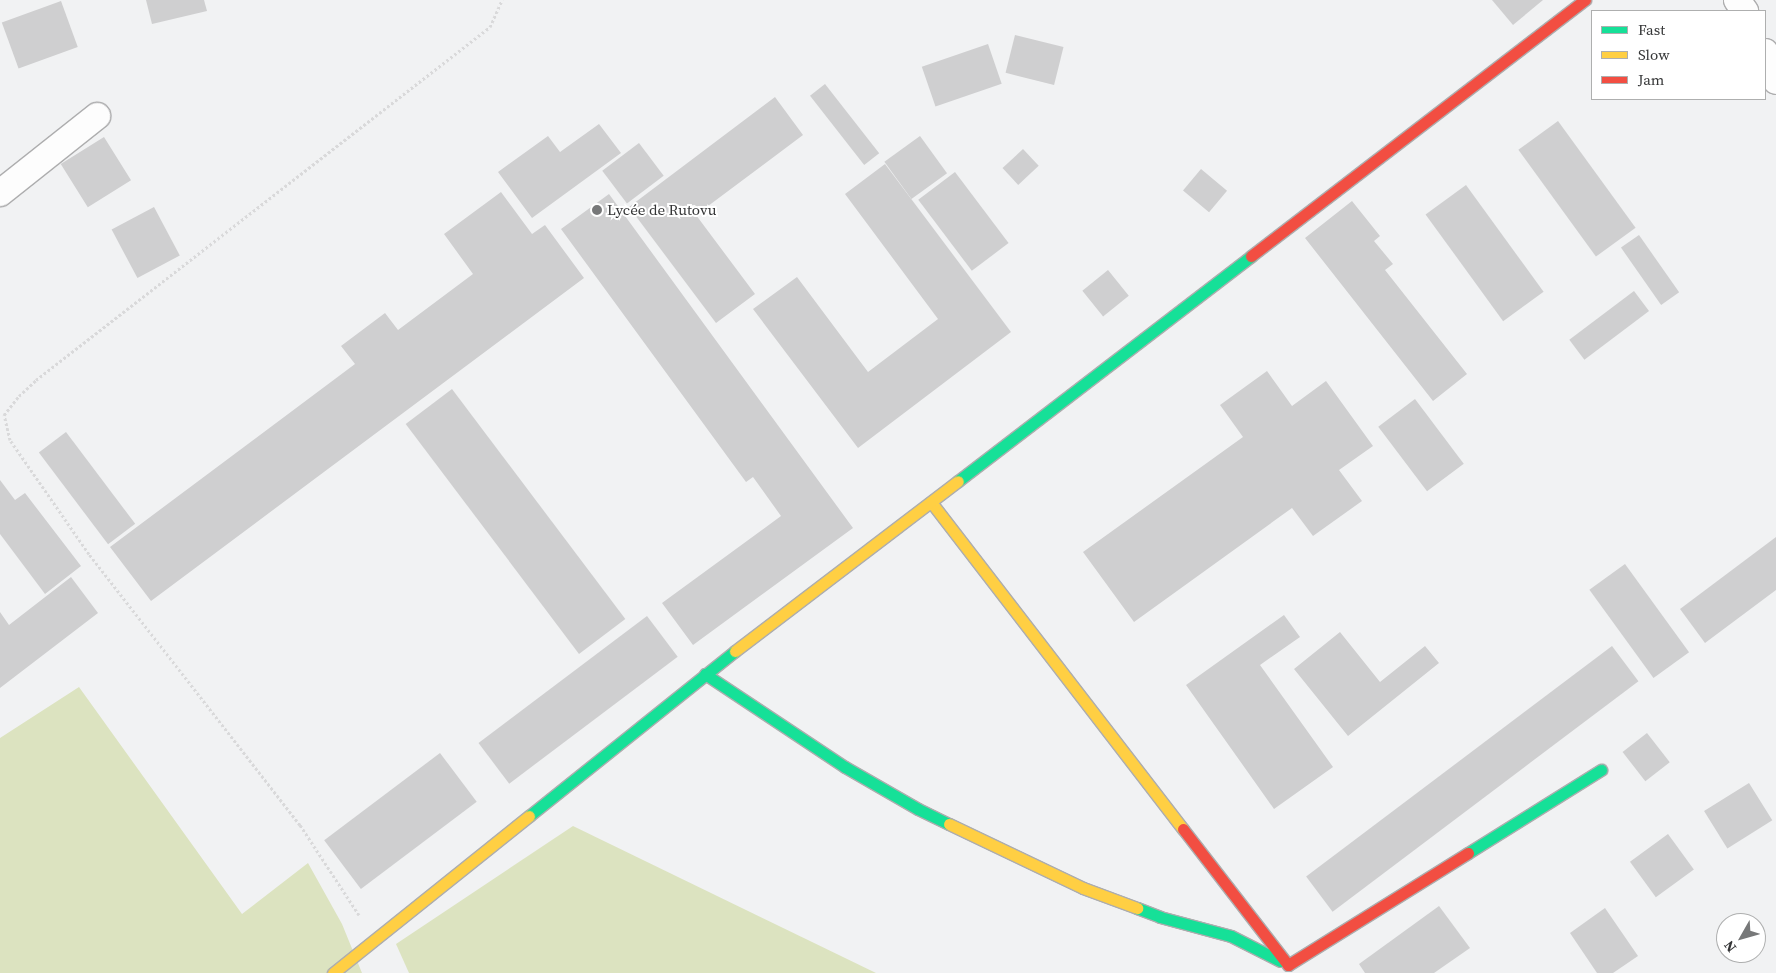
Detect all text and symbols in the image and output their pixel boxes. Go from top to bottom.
legend [1591,10,1766,100]
text: Fast [1638,19,1665,40]
text: Slow [1638,44,1670,65]
text: Jam [1638,69,1664,90]
place label: Lycée de Rutovu [607,201,716,219]
marker: Lycée de Rutovu [591,204,603,216]
north arrow [1716,913,1766,963]
text: N [1719,936,1741,957]

